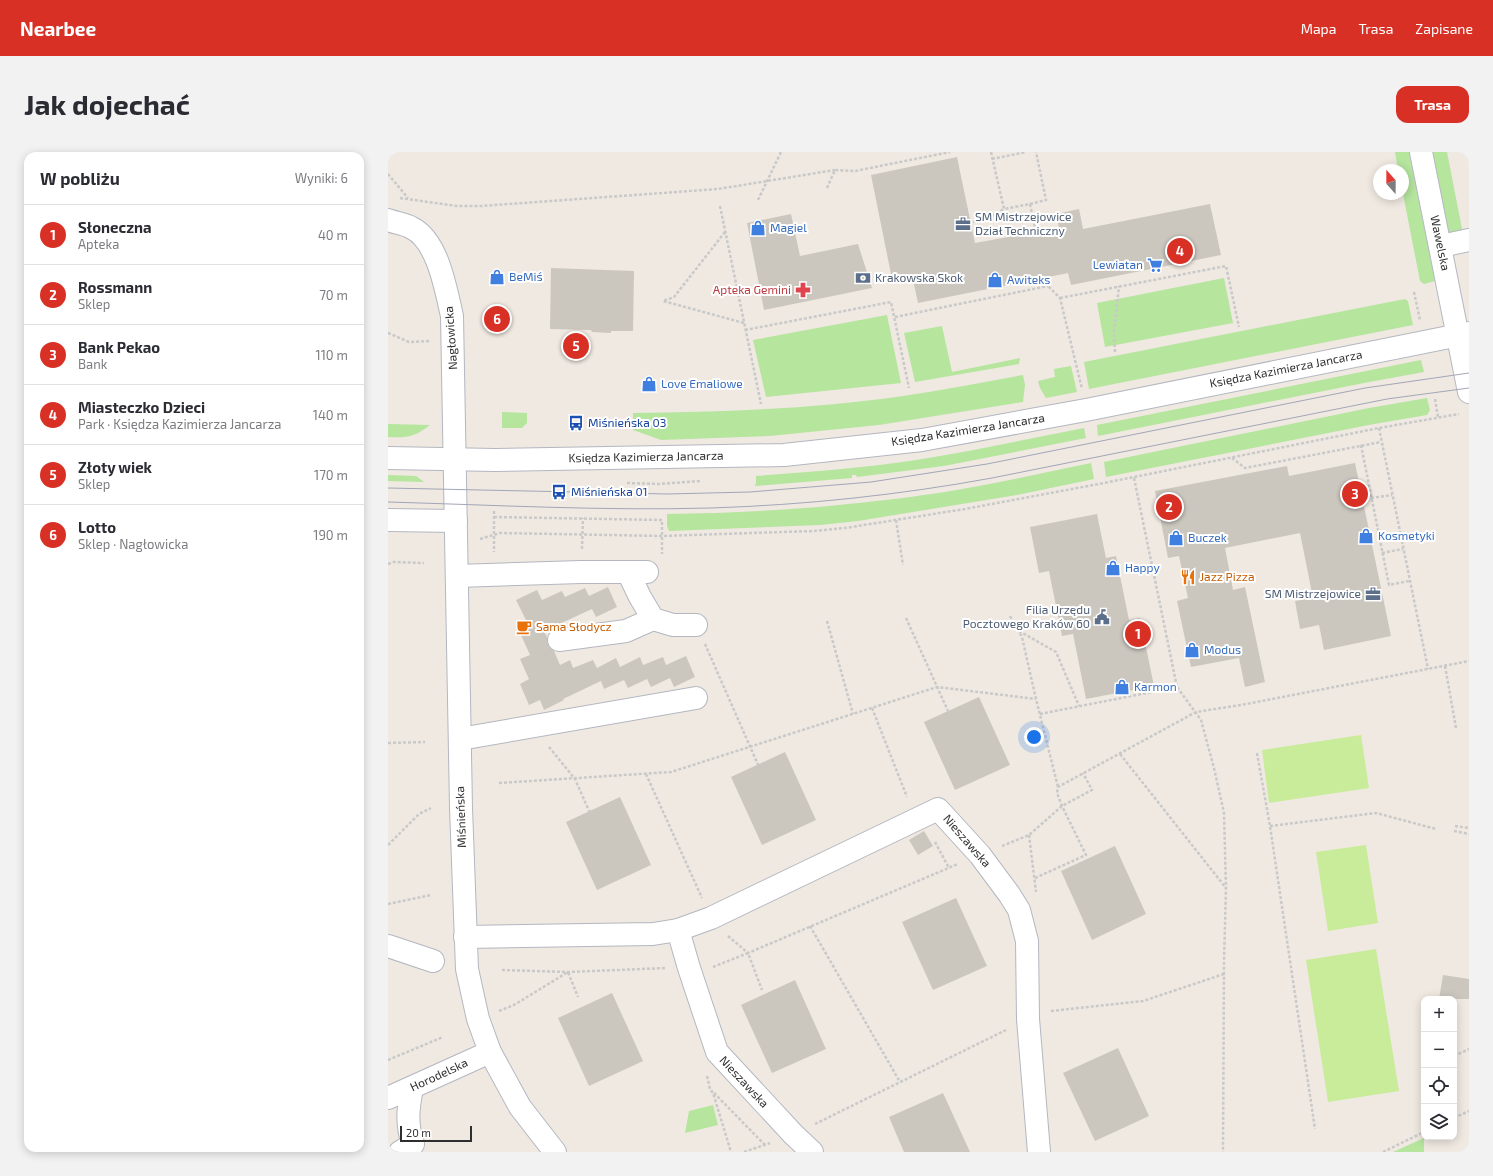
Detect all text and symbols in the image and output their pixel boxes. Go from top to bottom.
text: Nearbee [20,17,96,40]
text: Mapa [1301,20,1336,37]
text: Trasa [1358,20,1393,37]
text: Zapisane [1415,20,1473,37]
button: Trasa [1396,86,1469,123]
text: Jak dojechać [24,87,190,121]
north arrow [1373,164,1409,200]
text: W pobliżu [40,168,120,188]
text: Wyniki: 6 [295,170,348,186]
place label: SM Mistrzejowice Dział Techniczny [975,209,1071,237]
street label: Wawelska [1428,214,1454,272]
office icon: SM Mistrzejowice Dział Techniczny [954,215,972,233]
text: Słoneczna [78,218,152,236]
shop icon: Magiel [749,219,767,237]
place label: Magiel [770,220,807,234]
text: 1 [50,227,56,243]
text: 40 m [318,227,348,243]
text: Apteka [78,236,119,252]
pin: 4 [1167,236,1193,266]
supermarket icon: Lewiatan [1146,256,1164,274]
place label: Lewiatan [1093,257,1143,271]
shop icon: BeMiś [488,268,506,286]
place label: BeMiś [509,269,542,283]
bank icon: Krakowska Skok [854,269,872,287]
place label: Krakowska Skok [875,270,963,284]
shop icon: Awiteks [986,271,1004,289]
place label: Awiteks [1007,272,1050,286]
text: Rossmann [78,278,152,296]
pharmacy icon: Apteka Gemini [794,281,812,299]
place label: Apteka Gemini [713,282,791,296]
text: 2 [49,287,57,303]
text: 70 m [319,287,348,303]
text: Sklep [78,296,110,312]
pin: 6 [484,304,510,334]
street label: Nagłowicka [441,306,459,370]
pin: 5 [563,331,589,361]
text: Bank Pekao [78,338,160,356]
street label: Księdza Kazimierza Jancarza [1208,346,1363,390]
text: 3 [49,347,57,363]
text: 110 m [316,347,348,363]
text: Bank [78,356,107,372]
shop icon: Love Emaliowe [640,375,658,393]
place label: Love Emaliowe [661,376,743,390]
text: Miasteczko Dzieci [78,398,205,416]
text: 4 [49,407,57,423]
text: 140 m [313,407,348,423]
street label: Księdza Kazimierza Jancarza [890,410,1046,448]
bus stop icon: Miśnieńska 03 [567,414,585,432]
place label: Miśnieńska 03 [588,415,666,429]
text: Park · Księdza Kazimierza Jancarza [78,416,281,432]
street label: Księdza Kazimierza Jancarza [568,448,724,464]
text: Złoty wiek [78,458,152,476]
text: 5 [49,467,57,483]
text: 170 m [314,467,348,483]
text: Sklep [78,476,110,492]
pin: 3 [1342,479,1368,509]
bus stop icon: Miśnieńska 01 [550,483,568,501]
place label: Miśnieńska 01 [571,484,647,498]
pin: 2 [1156,492,1182,522]
text: Lotto [78,518,116,536]
text: 6 [49,527,57,543]
text: 190 m [313,527,348,543]
shop icon: Kosmetyki [1357,527,1375,545]
place label: Kosmetyki [1378,528,1435,542]
shop icon: Buczek [1167,529,1185,547]
place label: Buczek [1188,530,1227,544]
text: Sklep · Nagłowicka [78,536,188,552]
shop icon: Happy [1104,559,1122,577]
place label: Happy [1125,560,1160,574]
restaurant icon: Jazz Pizza [1179,568,1197,586]
place label: Jazz Pizza [1200,569,1254,583]
office icon: SM Mistrzejowice [1364,585,1382,603]
place label: SM Mistrzejowice [1265,586,1361,601]
place label: Filia Urzędu Pocztowego Kraków 60 [963,602,1090,630]
public building icon: Filia Urzędu Pocztowego Kraków 60 [1093,608,1111,626]
cafe icon: Sama Słodycz [515,618,533,636]
place label: Sama Słodycz [536,619,612,633]
pin: 1 [1125,619,1151,649]
shop icon: Modus [1183,641,1201,659]
place label: Modus [1204,642,1241,656]
shop icon: Karmon [1113,678,1131,696]
place label: Karmon [1134,679,1177,693]
your location [1024,727,1044,747]
street label: Miśnieńska [452,786,468,848]
street label: Nieszawska [941,811,994,870]
map controls [1421,996,1457,1140]
button: + [1421,996,1457,1032]
button: − [1421,1032,1457,1068]
street label: Nieszawska [717,1053,772,1110]
street label: Horodelska [408,1055,470,1094]
button: locate [1421,1068,1457,1104]
button: layers [1421,1104,1457,1140]
scale bar [400,1124,472,1143]
text: 20 m [406,1126,431,1139]

